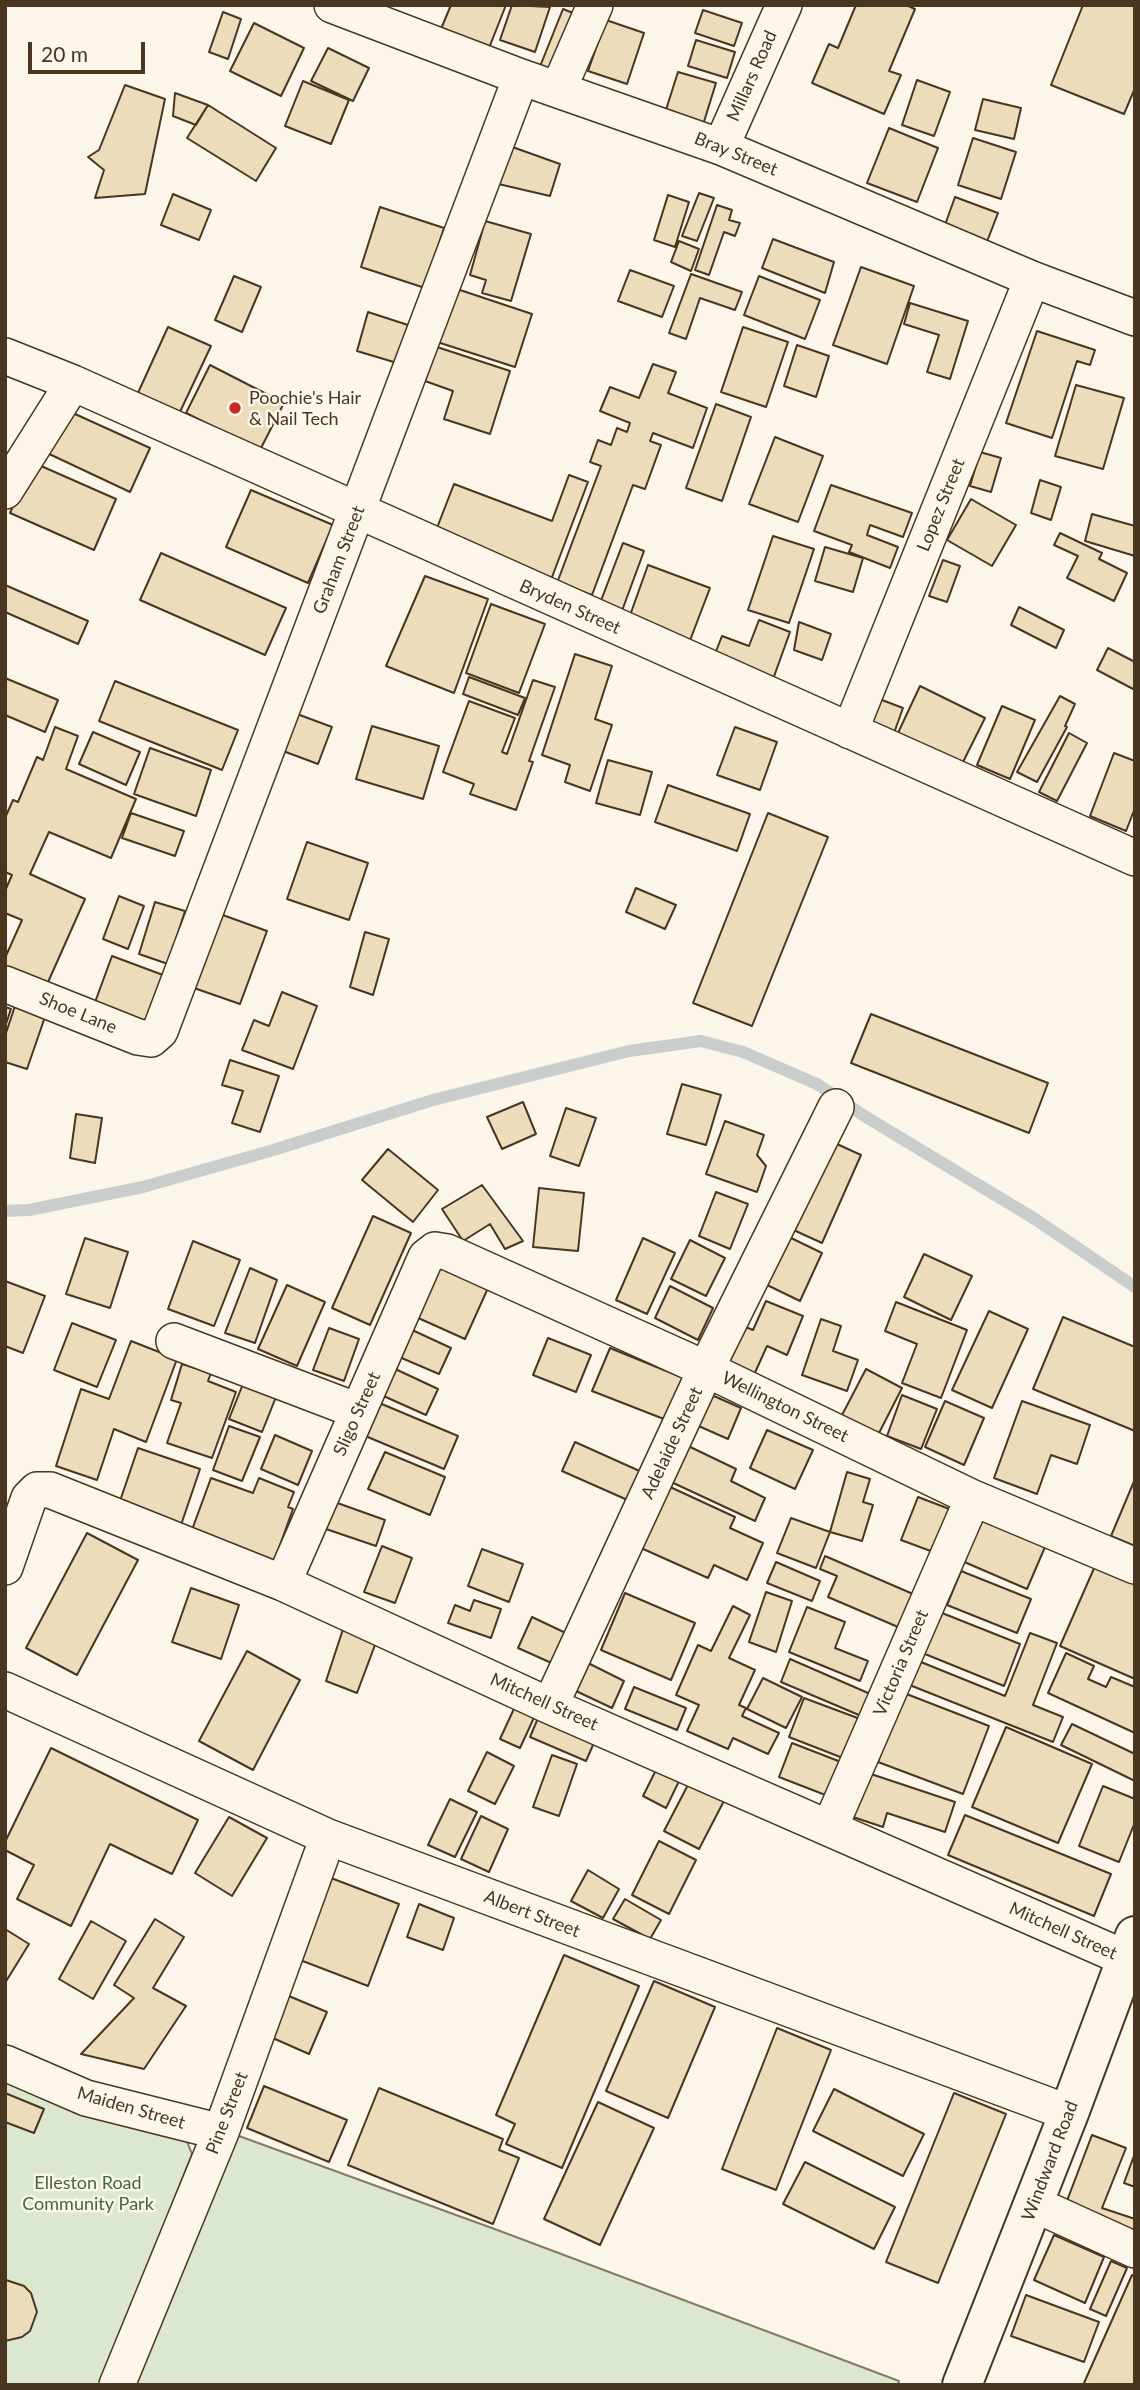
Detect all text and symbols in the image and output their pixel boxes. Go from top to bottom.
street label: Millars Road [722,27,782,125]
scale bar [32,28,149,72]
text: 20 m [41,41,88,66]
street label: Bray Street [691,128,781,180]
place label: Poochie's Hair & Nail Tech [249,387,361,430]
marker: Poochie's Hair & Nail Tech [227,400,243,416]
street label: Lopez Street [913,455,969,555]
street label: Graham Street [308,503,370,617]
street label: Bryden Street [516,575,624,639]
street label: Shoe Lane [36,988,120,1038]
street label: Wellington Street [718,1367,852,1447]
street label: Sligo Street [329,1369,385,1459]
street label: Adelaide Street [637,1384,707,1502]
street label: Victoria Street [869,1607,933,1719]
street label: Mitchell Street [487,1669,601,1735]
street label: Albert Street [481,1886,583,1942]
street label: Mitchell Street [1006,1898,1120,1964]
street label: Pine Street [201,2069,253,2157]
street label: Maiden Street [75,2082,187,2134]
street label: Windward Road [1017,2098,1083,2224]
park label: Elleston Road Community Park [22,2172,154,2214]

